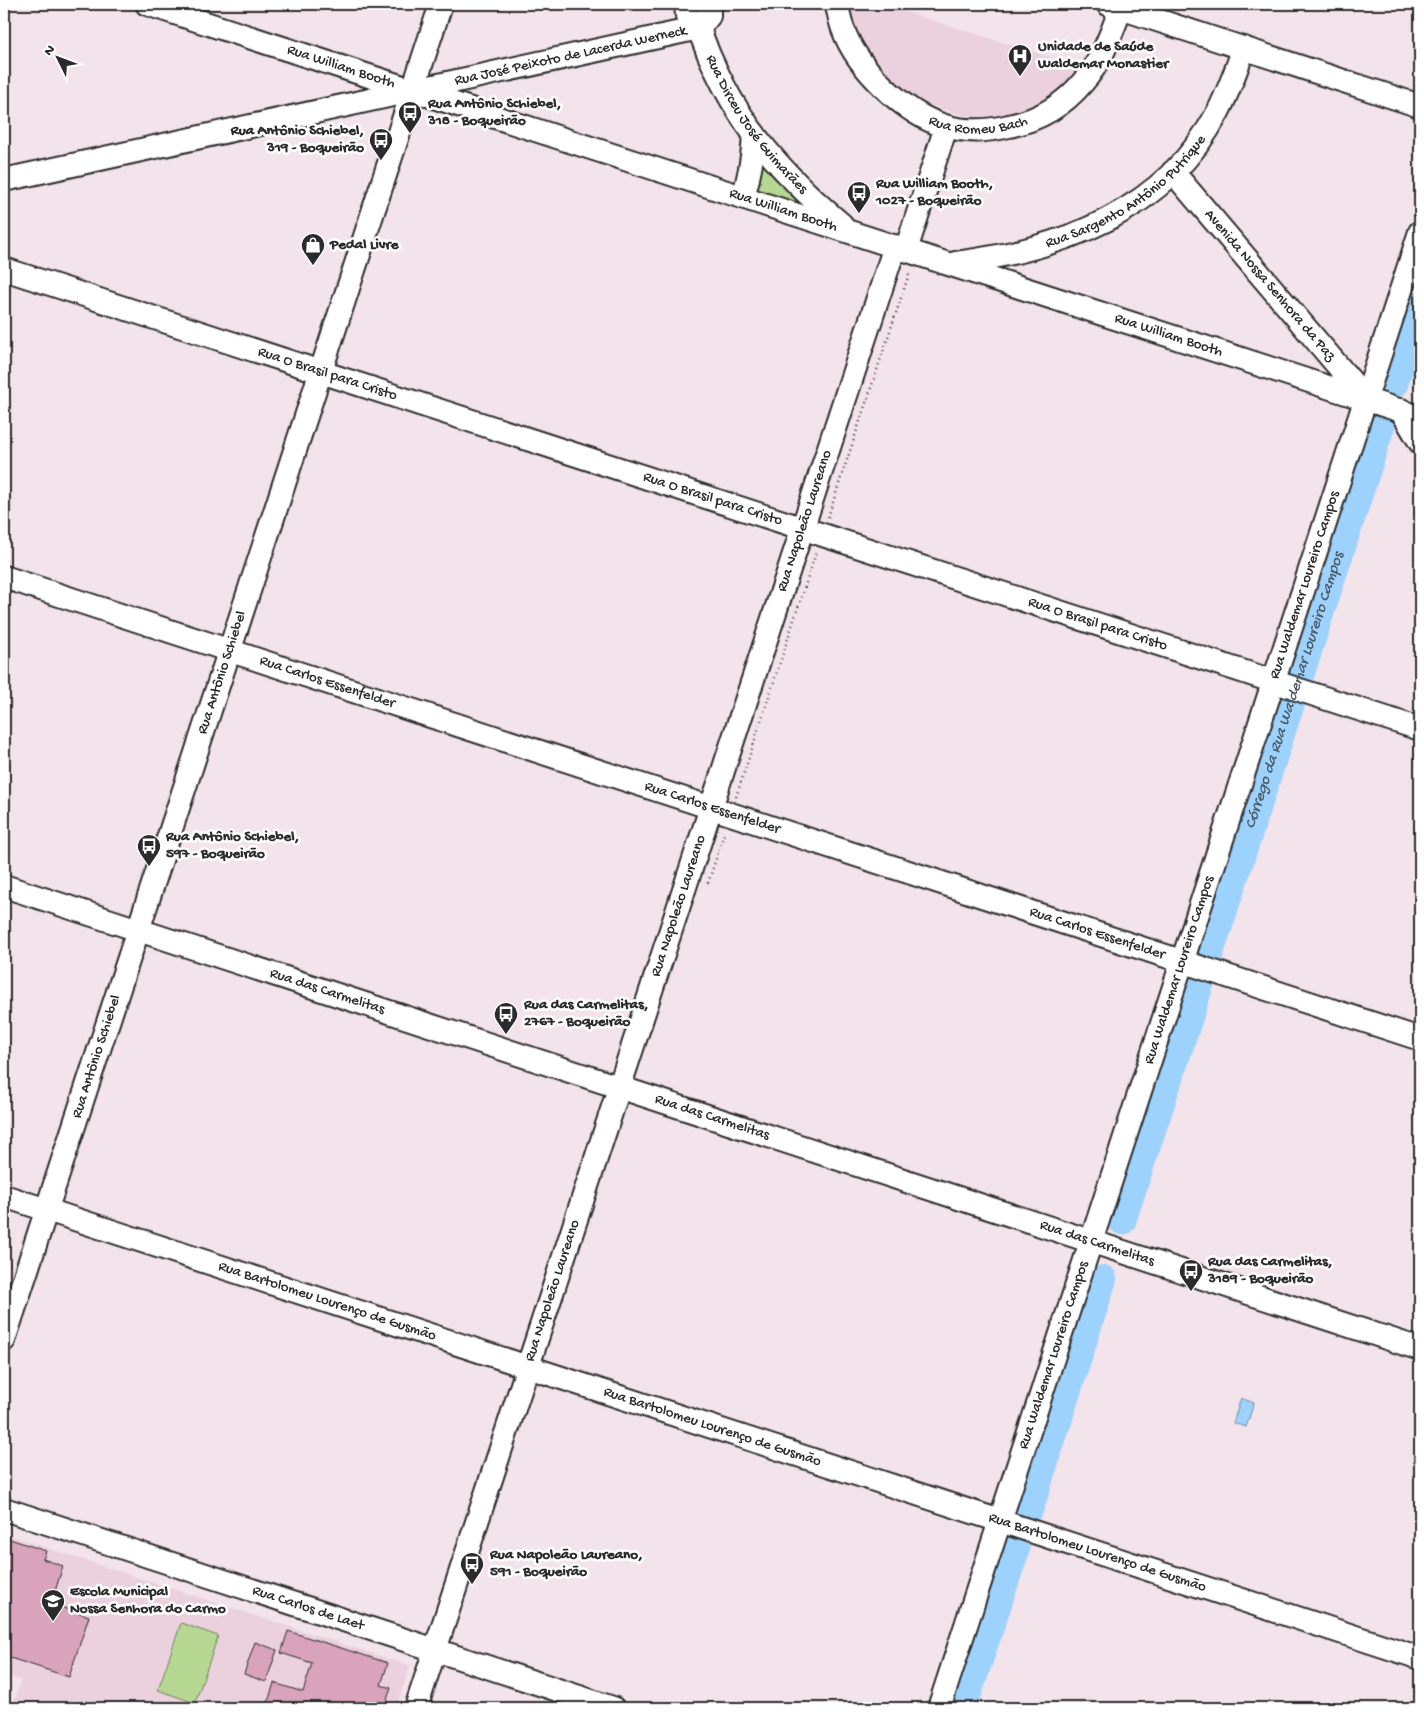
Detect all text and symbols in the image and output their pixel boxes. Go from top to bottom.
street label: Rua José Peixoto de Lacerda Werneck [453,22,690,90]
north arrow [32,32,82,82]
place label: Unidade de Saúde Waldemar Monastier [1037,38,1170,73]
street label: Rua William Booth [285,41,397,93]
text: N [41,42,60,60]
hospital icon: Unidade de Saúde Waldemar Monastier [1007,43,1033,77]
street label: Rua Dirceu José Guimarães [701,52,812,198]
place label: Rua Antônio Schiebel, 318 - Boqueirão [427,95,561,130]
bus stop icon: Rua Antônio Schiebel, 318 - Boqueirão [397,100,423,134]
street label: Rua Romeu Bach [926,112,1030,139]
place label: Rua Antônio Schiebel, 319 - Boqueirão [230,122,364,157]
bus stop icon: Rua Antônio Schiebel, 319 - Boqueirão [368,127,394,161]
street label: Rua Sargento Antônio Putrique [1043,131,1210,253]
place label: Rua William Booth, 1027 - Boqueirão [875,175,993,210]
bus stop icon: Rua William Booth, 1027 - Boqueirão [846,180,872,214]
street label: Rua William Booth [727,184,840,236]
street label: Avenida Nossa Senhora da Paz [1200,206,1339,365]
shop icon: Pedal Livre [300,232,326,266]
place label: Pedal Livre [329,236,400,254]
street label: Rua William Booth [1112,309,1225,361]
street label: Rua O Brasil para Cristo [255,343,400,405]
street label: Rua Napoleão Laureano [773,448,837,594]
street label: Rua O Brasil para Cristo [641,468,785,530]
street label: Rua Waldemar Loureiro Campos [1266,488,1344,681]
water label: Córrego da Rua Waldemar Loureiro Campos [1241,548,1350,831]
street label: Rua O Brasil para Cristo [1026,593,1170,655]
street label: Rua Antônio Schiebel [194,609,251,737]
street label: Rua Carlos Essenfelder [257,652,399,714]
street label: Rua Carlos Essenfelder [642,778,784,839]
place label: Rua Antônio Schiebel, 597 - Boqueirão [165,828,299,863]
bus stop icon: Rua Antônio Schiebel, 597 - Boqueirão [136,833,162,867]
street label: Rua Napoleão Laureano [647,833,710,979]
street label: Rua Waldemar Loureiro Campos [1140,873,1219,1067]
street label: Rua Carlos Essenfelder [1027,903,1169,965]
street label: Rua das Carmelitas [267,965,387,1019]
street label: Rua Antônio Schiebel [68,993,125,1121]
place label: Rua das Carmelitas, 2767 - Boqueirão [523,996,648,1031]
bus stop icon: Rua das Carmelitas, 2767 - Boqueirão [493,1001,519,1035]
street label: Rua das Carmelitas [652,1090,772,1145]
street label: Rua das Carmelitas [1037,1216,1157,1271]
street label: Rua Napoleão Laureano [521,1217,584,1364]
place label: Rua das Carmelitas, 3189 - Boqueirão [1207,1253,1332,1288]
street label: Rua Bartolomeu Lourenço de Gusmão [216,1258,439,1345]
street label: Rua Waldemar Loureiro Campos [1015,1258,1093,1452]
bus stop icon: Rua das Carmelitas, 3189 - Boqueirão [1178,1258,1204,1292]
street label: Rua Bartolomeu Lourenço de Gusmão [601,1383,824,1471]
street label: Rua Bartolomeu Lourenço de Gusmão [986,1509,1209,1597]
place label: Rua Napoleão Laureano, 591 - Boqueirão [489,1546,643,1581]
bus stop icon: Rua Napoleão Laureano, 591 - Boqueirão [459,1551,485,1585]
street label: Rua Carlos de Laet [250,1582,368,1636]
place label: Escola Municipal Nossa Senhora do Carmo [70,1583,226,1618]
school or university icon: Escola Municipal Nossa Senhora do Carmo [40,1588,66,1622]

